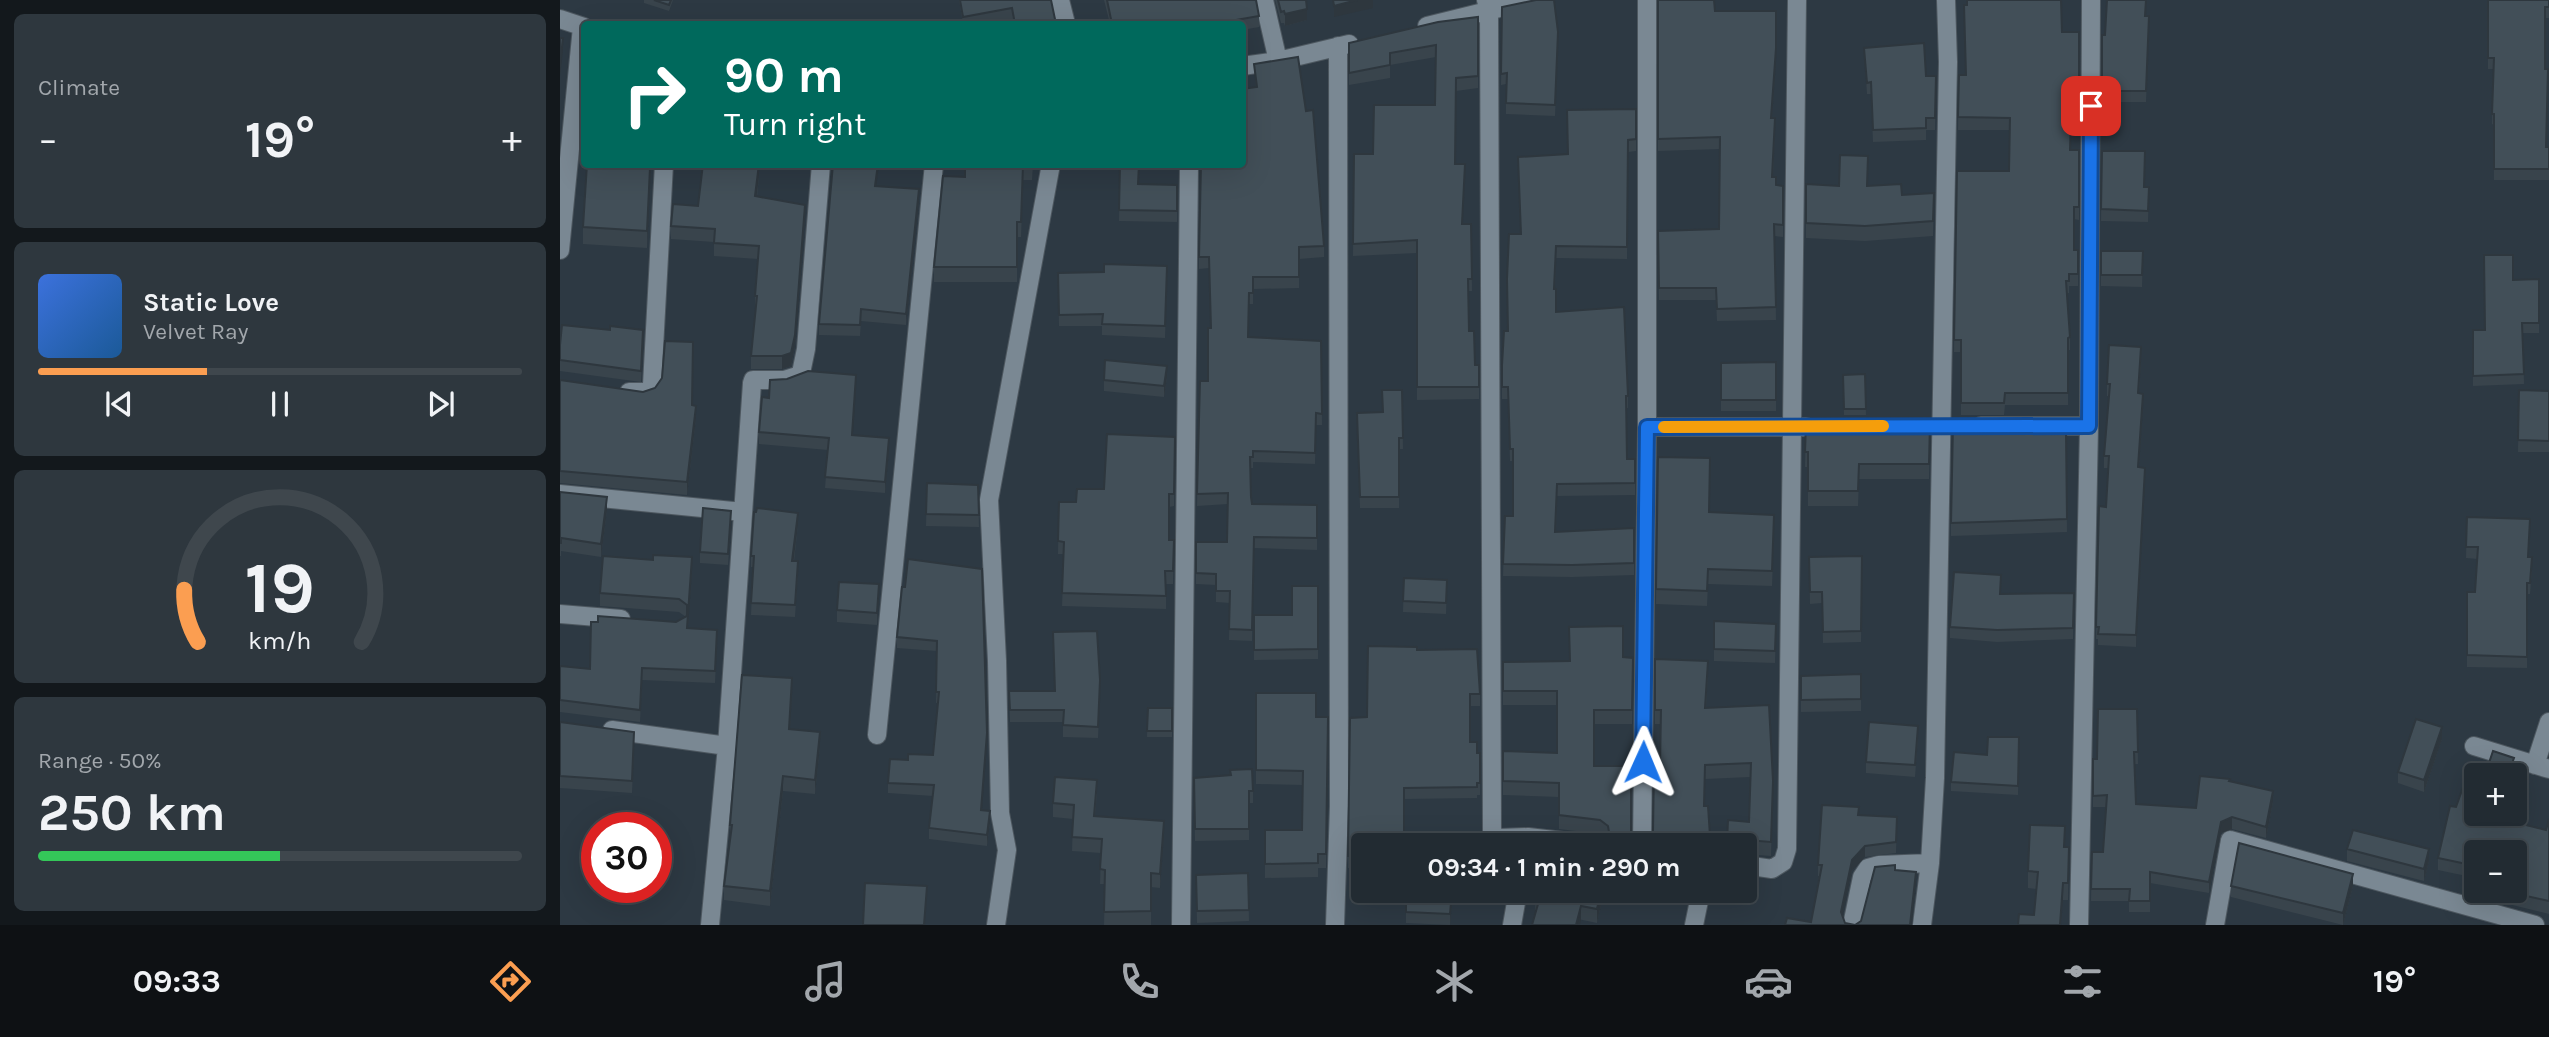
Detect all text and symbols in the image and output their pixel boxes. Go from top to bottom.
text: 90 m [724,47,844,104]
icon: right [609,49,700,140]
text: Climate [38,74,120,101]
pin [2061,76,2121,136]
icon: arrive [2072,87,2110,125]
text: Turn right [724,106,866,143]
text: 19° [245,109,315,170]
text: − [38,117,58,162]
text: + [502,117,522,162]
text: Static Love [143,287,279,318]
text: Velvet Ray [143,318,248,345]
icon: previous [100,385,138,423]
icon: pause [261,385,299,423]
icon: next [422,385,460,423]
text: 19 [245,546,315,631]
text: km/h [248,626,312,655]
position arrow [1606,725,1680,799]
text: Range · 50% [38,747,162,774]
map controls [2464,763,2527,903]
button: + [2464,763,2527,826]
text: 250 km [38,782,226,843]
speed limit sign: 30 [581,812,672,903]
button: − [2464,840,2527,903]
text: 09:34 · 1 min · 290 m [1428,852,1680,883]
icon: directions [486,957,535,1006]
icon: music [801,957,850,1006]
icon: phone [1115,957,1164,1006]
icon: climate [1430,957,1479,1006]
icon: car [1744,957,1793,1006]
icon: filters [2058,957,2107,1006]
text: 09:33 [133,963,221,1000]
text: 19° [2373,963,2416,1000]

